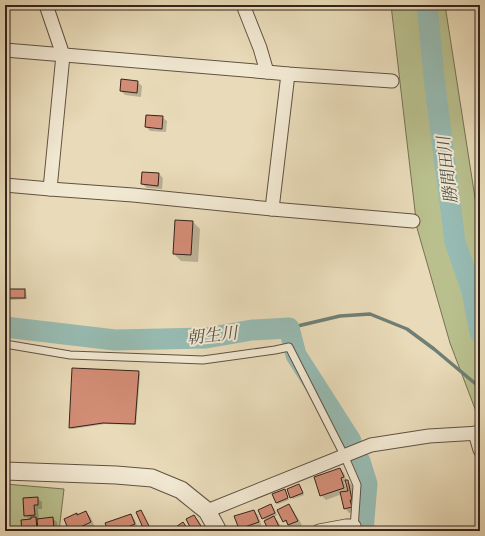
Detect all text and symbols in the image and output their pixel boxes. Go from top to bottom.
water label: 勝間田川 [433,133,464,205]
water label: 朝生川 [186,322,241,351]

